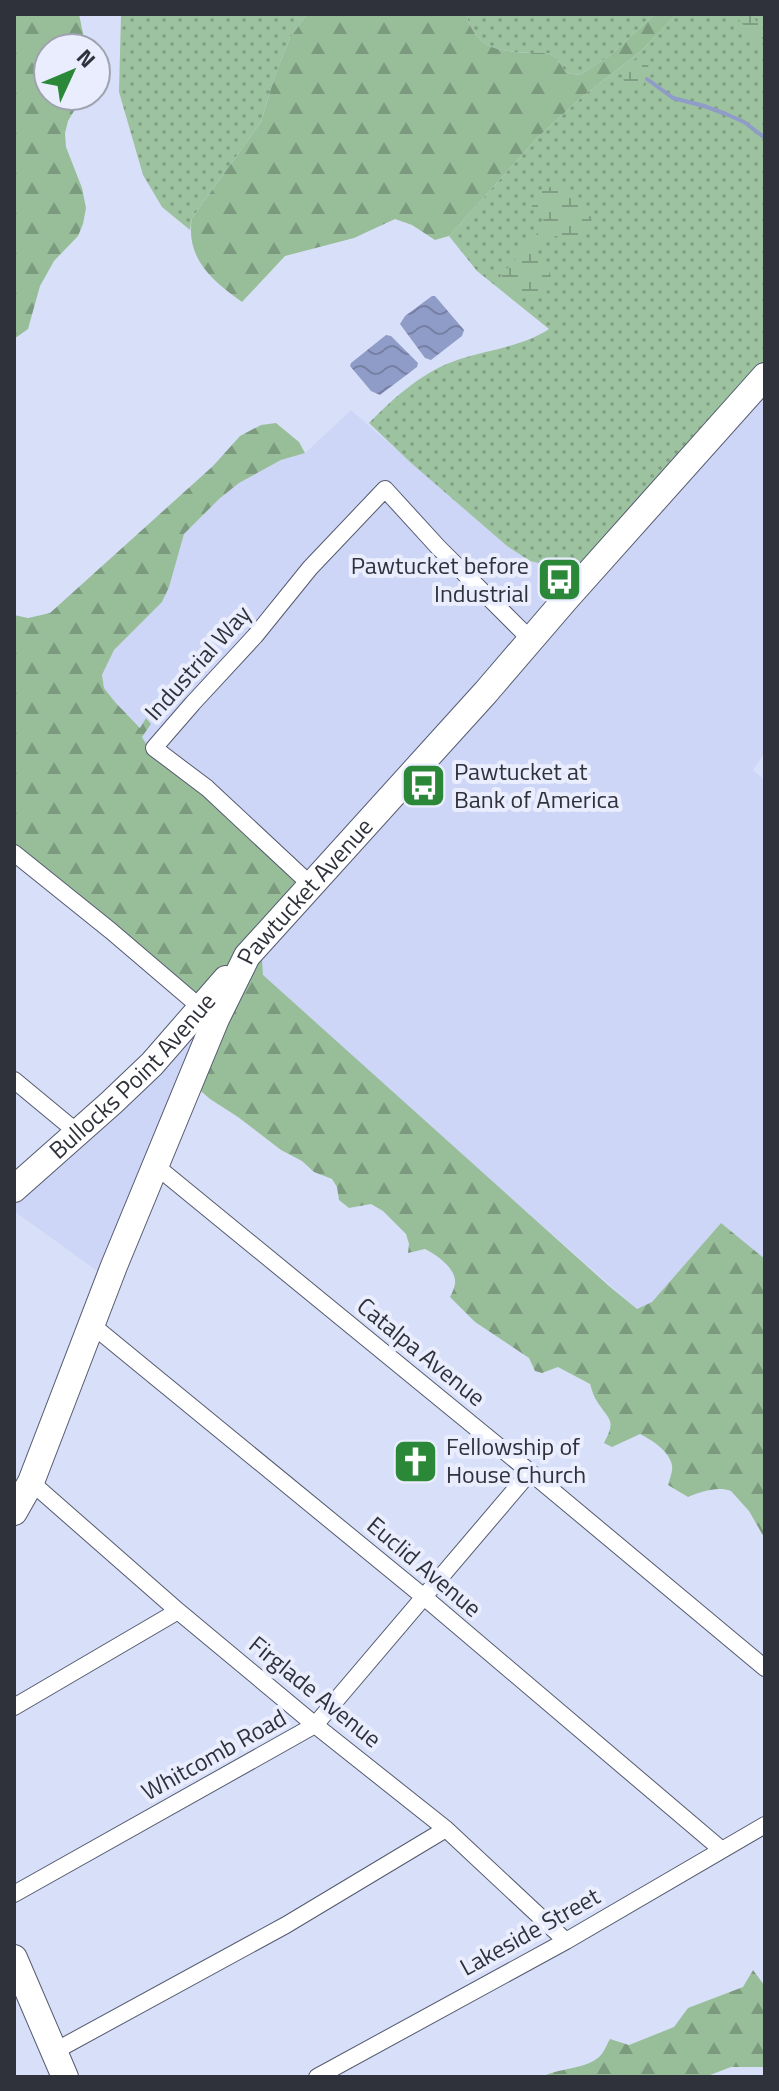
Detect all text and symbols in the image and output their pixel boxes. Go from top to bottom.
north arrow [32,32,112,112]
text: N [69,41,104,75]
place label: Pawtucket before Industrial [351,547,529,611]
bus stop icon: Pawtucket before Industrial [536,556,584,604]
street label: Industrial Way [135,596,259,728]
place label: Pawtucket at Bank of America [454,753,619,817]
bus stop icon: Pawtucket at Bank of America [399,762,447,810]
street label: Pawtucket Avenue [227,809,381,970]
street label: Bullocks Point Avenue [40,984,224,1167]
street label: Catalpa Avenue [350,1288,494,1414]
place label: Fellowship of House Church [446,1428,586,1492]
church icon: Fellowship of House Church [391,1437,439,1485]
street label: Euclid Avenue [359,1507,490,1625]
street label: Firglade Avenue [242,1627,390,1756]
street label: Whitcomb Road [134,1699,293,1809]
street label: Lakeside Street [453,1877,607,1984]

